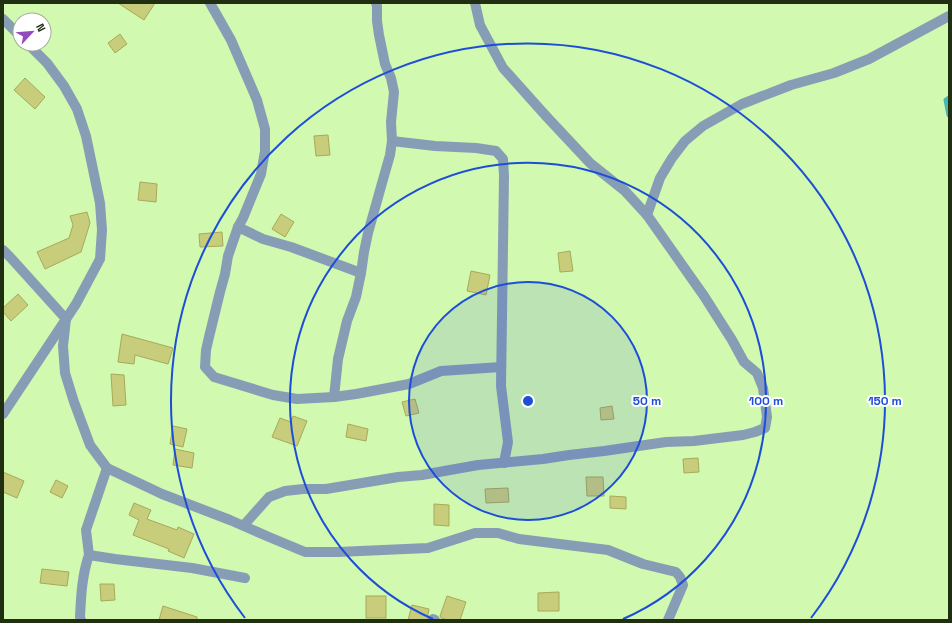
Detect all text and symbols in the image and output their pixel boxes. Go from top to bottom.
north arrow [12,12,52,52]
text: N [33,21,49,34]
text: 50 m [633,393,661,409]
text: 100 m [749,393,783,409]
text: 150 m [868,393,902,409]
centre of rings [521,394,535,408]

